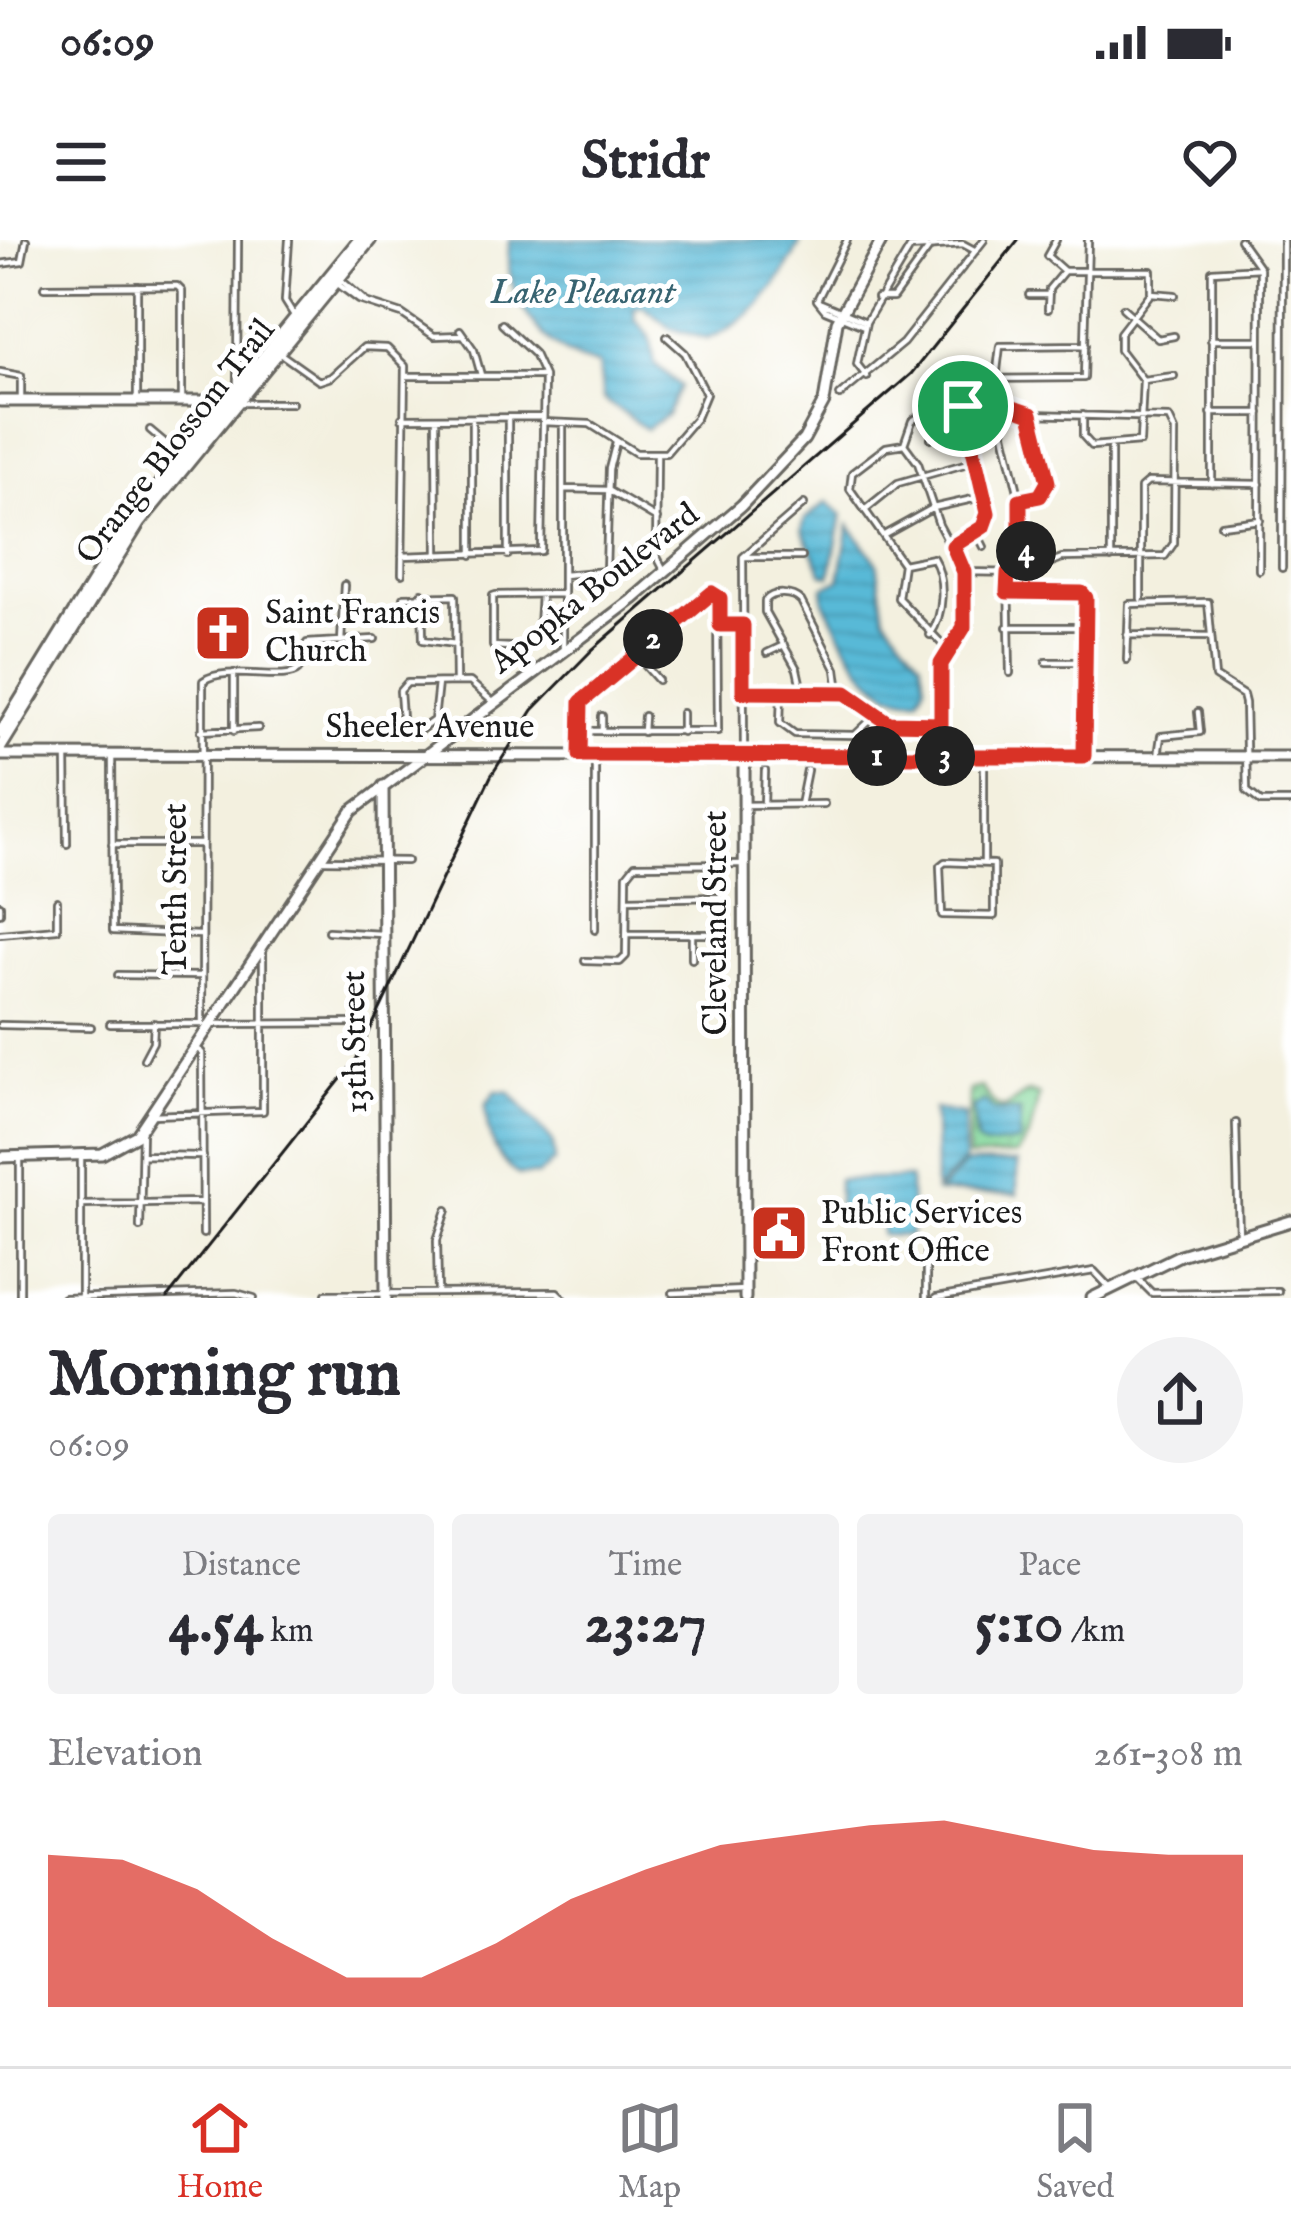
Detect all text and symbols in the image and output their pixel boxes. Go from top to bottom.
text: 06:09 [60,14,155,71]
text: Stridr [581,128,710,197]
icon: menu [48,129,114,195]
icon: heart [1177,129,1243,195]
water label: Lake Pleasant [489,270,677,316]
street label: Orange Blossom Trail [67,311,285,573]
pin [912,355,1014,457]
icon: arrive [930,373,996,439]
street label: Apopka Boulevard [481,494,708,684]
pin: 4 [996,521,1056,581]
text: 4 [1018,530,1034,572]
place label: Saint Francis Church [265,593,440,673]
church icon: Saint Francis Church [192,602,254,664]
pin: 2 [623,609,683,669]
text: 2 [645,618,661,660]
street label: Sheeler Avenue [326,707,534,749]
pin: 1 [847,726,907,786]
pin: 3 [915,726,975,786]
text: 1 [871,735,883,777]
text: 3 [939,735,951,777]
street label: Tenth Street [156,803,198,975]
street label: Cleveland Street [696,811,738,1035]
street label: 13th Street [334,970,378,1114]
place label: Public Services Front Office [821,1193,1022,1273]
public building icon: Public Services Front Office [748,1202,810,1264]
text: Morning run [48,1334,401,1418]
button: share [1117,1337,1243,1463]
text: 06:09 [48,1421,130,1470]
text: Distance [181,1545,301,1587]
text: Time [609,1545,682,1587]
text: Pace [1019,1545,1081,1587]
text: 4.54 [169,1587,263,1663]
text: 23:27 [585,1587,706,1663]
text: 5:10 [974,1587,1064,1663]
text: km [263,1611,314,1653]
text: /km [1064,1611,1125,1653]
text: Elevation [48,1730,203,1779]
text: 261–308 m [1093,1730,1243,1779]
tab: Home [177,2095,263,2209]
tab: Map [617,2095,683,2209]
tab: Saved [1036,2095,1114,2209]

